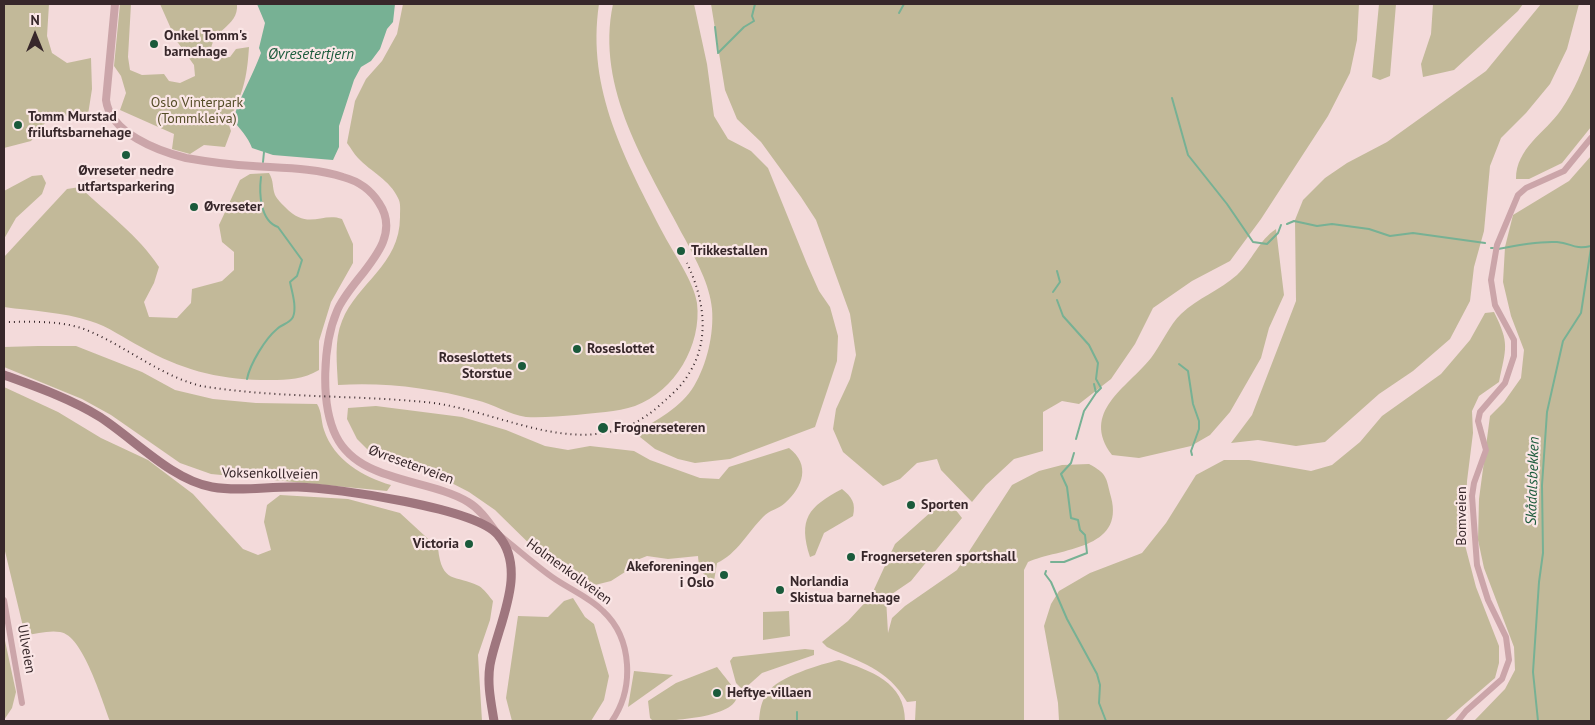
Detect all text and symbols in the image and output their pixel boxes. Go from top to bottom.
north arrow [10,10,60,60]
text: N [30,11,40,29]
place label: Onkel Tomm's barnehage [164,28,247,60]
marker: Onkel Tomm's barnehage [148,38,160,50]
water label: Øvresetertjern [268,46,354,64]
park label: Oslo Vinterpark (Tommkleiva) [151,95,243,128]
place label: Tomm Murstad friluftsbarnehage [28,109,131,142]
marker: Tomm Murstad friluftsbarnehage [12,119,24,131]
marker: Øvreseter nedre utfartsparkering [120,149,132,161]
place label: Øvreseter nedre utfartsparkering [77,163,175,196]
place label: Øvreseter [204,199,262,215]
marker: Øvreseter [188,201,200,213]
place label: Trikkestallen [691,243,768,259]
marker: Trikkestallen [675,245,687,257]
place label: Roseslottet [587,341,654,357]
marker: Roseslottet [571,343,583,355]
place label: Roseslottets Storstue [439,350,512,382]
marker: Roseslottets Storstue [516,360,528,372]
place label: Frognerseteren [614,420,705,436]
marker: Frognerseteren [596,421,610,435]
water label: Skådalsbekken [1522,436,1544,526]
street label: Øvreseterveien [366,442,456,488]
street label: Voksenkollveien [222,465,318,483]
street label: Bomveien [1454,486,1470,546]
place label: Sporten [921,497,968,513]
marker: Sporten [905,499,917,511]
street label: Holmenkollveien [523,535,615,609]
place label: Victoria [413,536,459,552]
marker: Victoria [463,538,475,550]
place label: Frognerseteren sportshall [861,549,1016,565]
marker: Frognerseteren sportshall [845,551,857,563]
place label: Akeforeningen i Oslo [626,559,714,592]
marker: Akeforeningen i Oslo [718,569,730,581]
place label: Norlandia Skistua barnehage [790,574,900,606]
marker: Norlandia Skistua barnehage [774,584,786,596]
street label: Ullveien [13,623,39,675]
place label: Heftye-villaen [727,685,811,701]
marker: Heftye-villaen [711,687,723,699]

